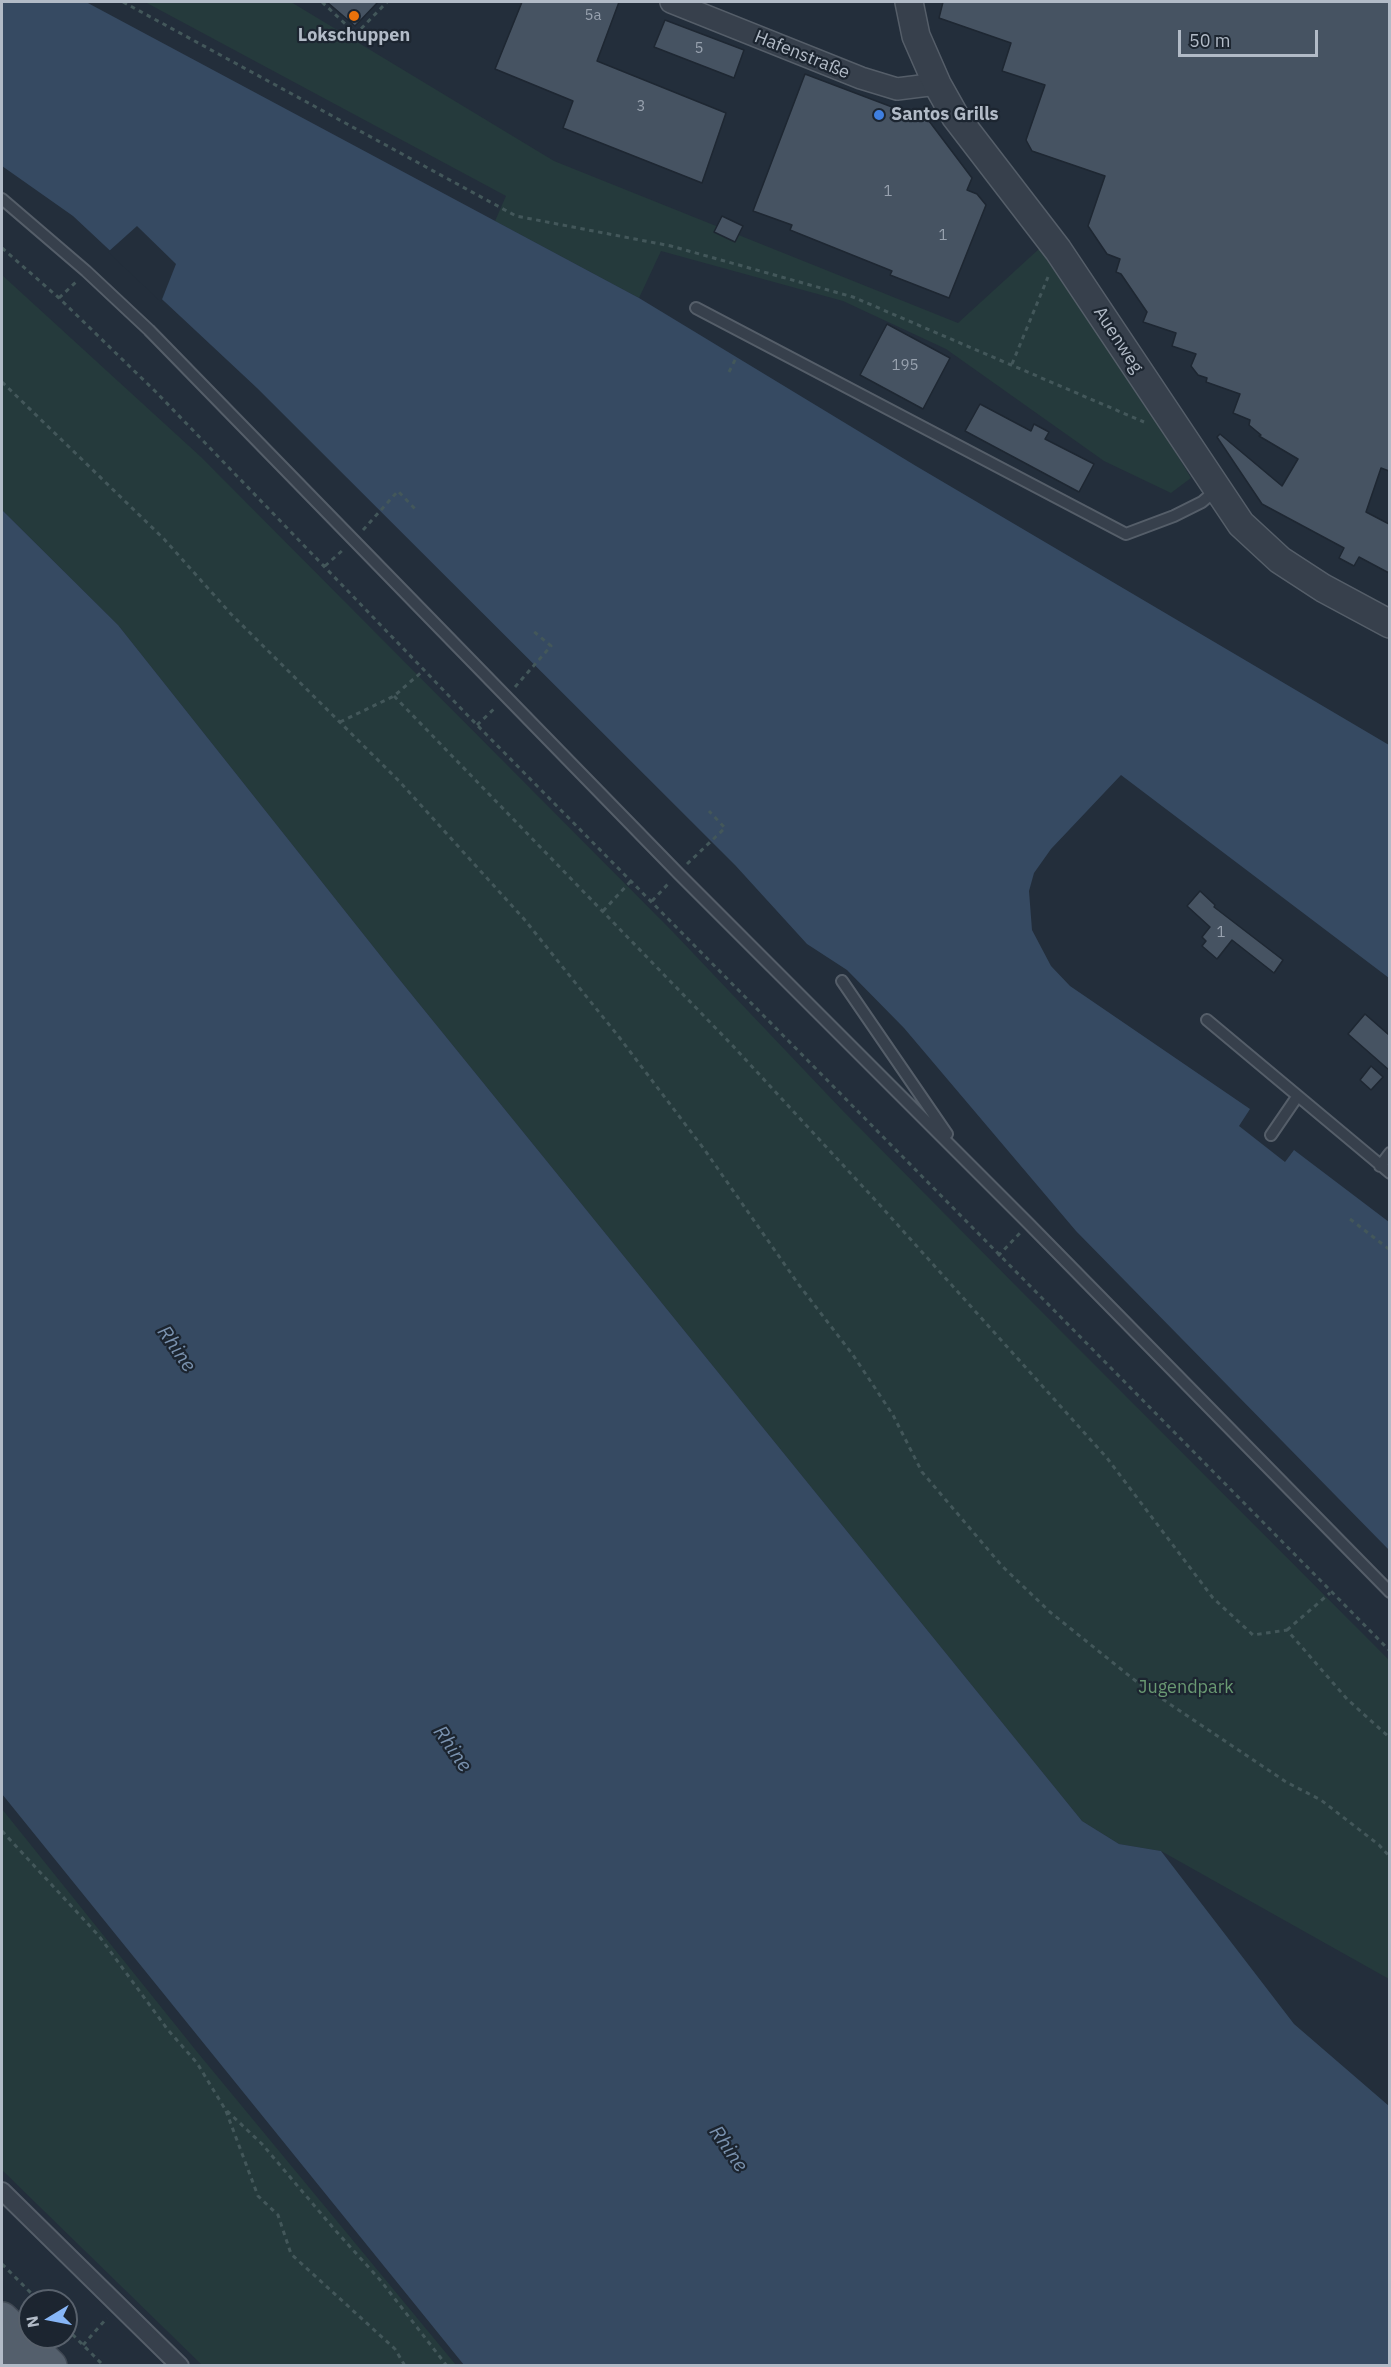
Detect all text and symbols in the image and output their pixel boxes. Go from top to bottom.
house number: 5a [584,7,602,25]
marker: Lokschuppen [347,9,361,23]
scale bar [1181,18,1320,56]
place label: Lokschuppen [298,25,410,47]
street label: Hafenstraße [751,26,853,84]
text: 50 m [1189,29,1231,52]
house number: 5 [695,40,703,58]
house number: 3 [637,98,645,116]
place label: Santos Grills [891,104,999,126]
marker: Santos Grills [872,108,886,122]
house number: 1 [884,183,892,201]
house number: 1 [939,227,947,245]
street label: Auenweg [1089,303,1147,377]
house number: 195 [892,357,918,375]
house number: 1 [1217,924,1225,942]
water label: Rhine [152,1321,200,1377]
park label: Jugendpark [1138,1677,1234,1699]
water label: Rhine [428,1721,476,1777]
water label: Rhine [704,2121,752,2177]
north arrow [18,2289,78,2349]
text: N [21,2314,43,2329]

